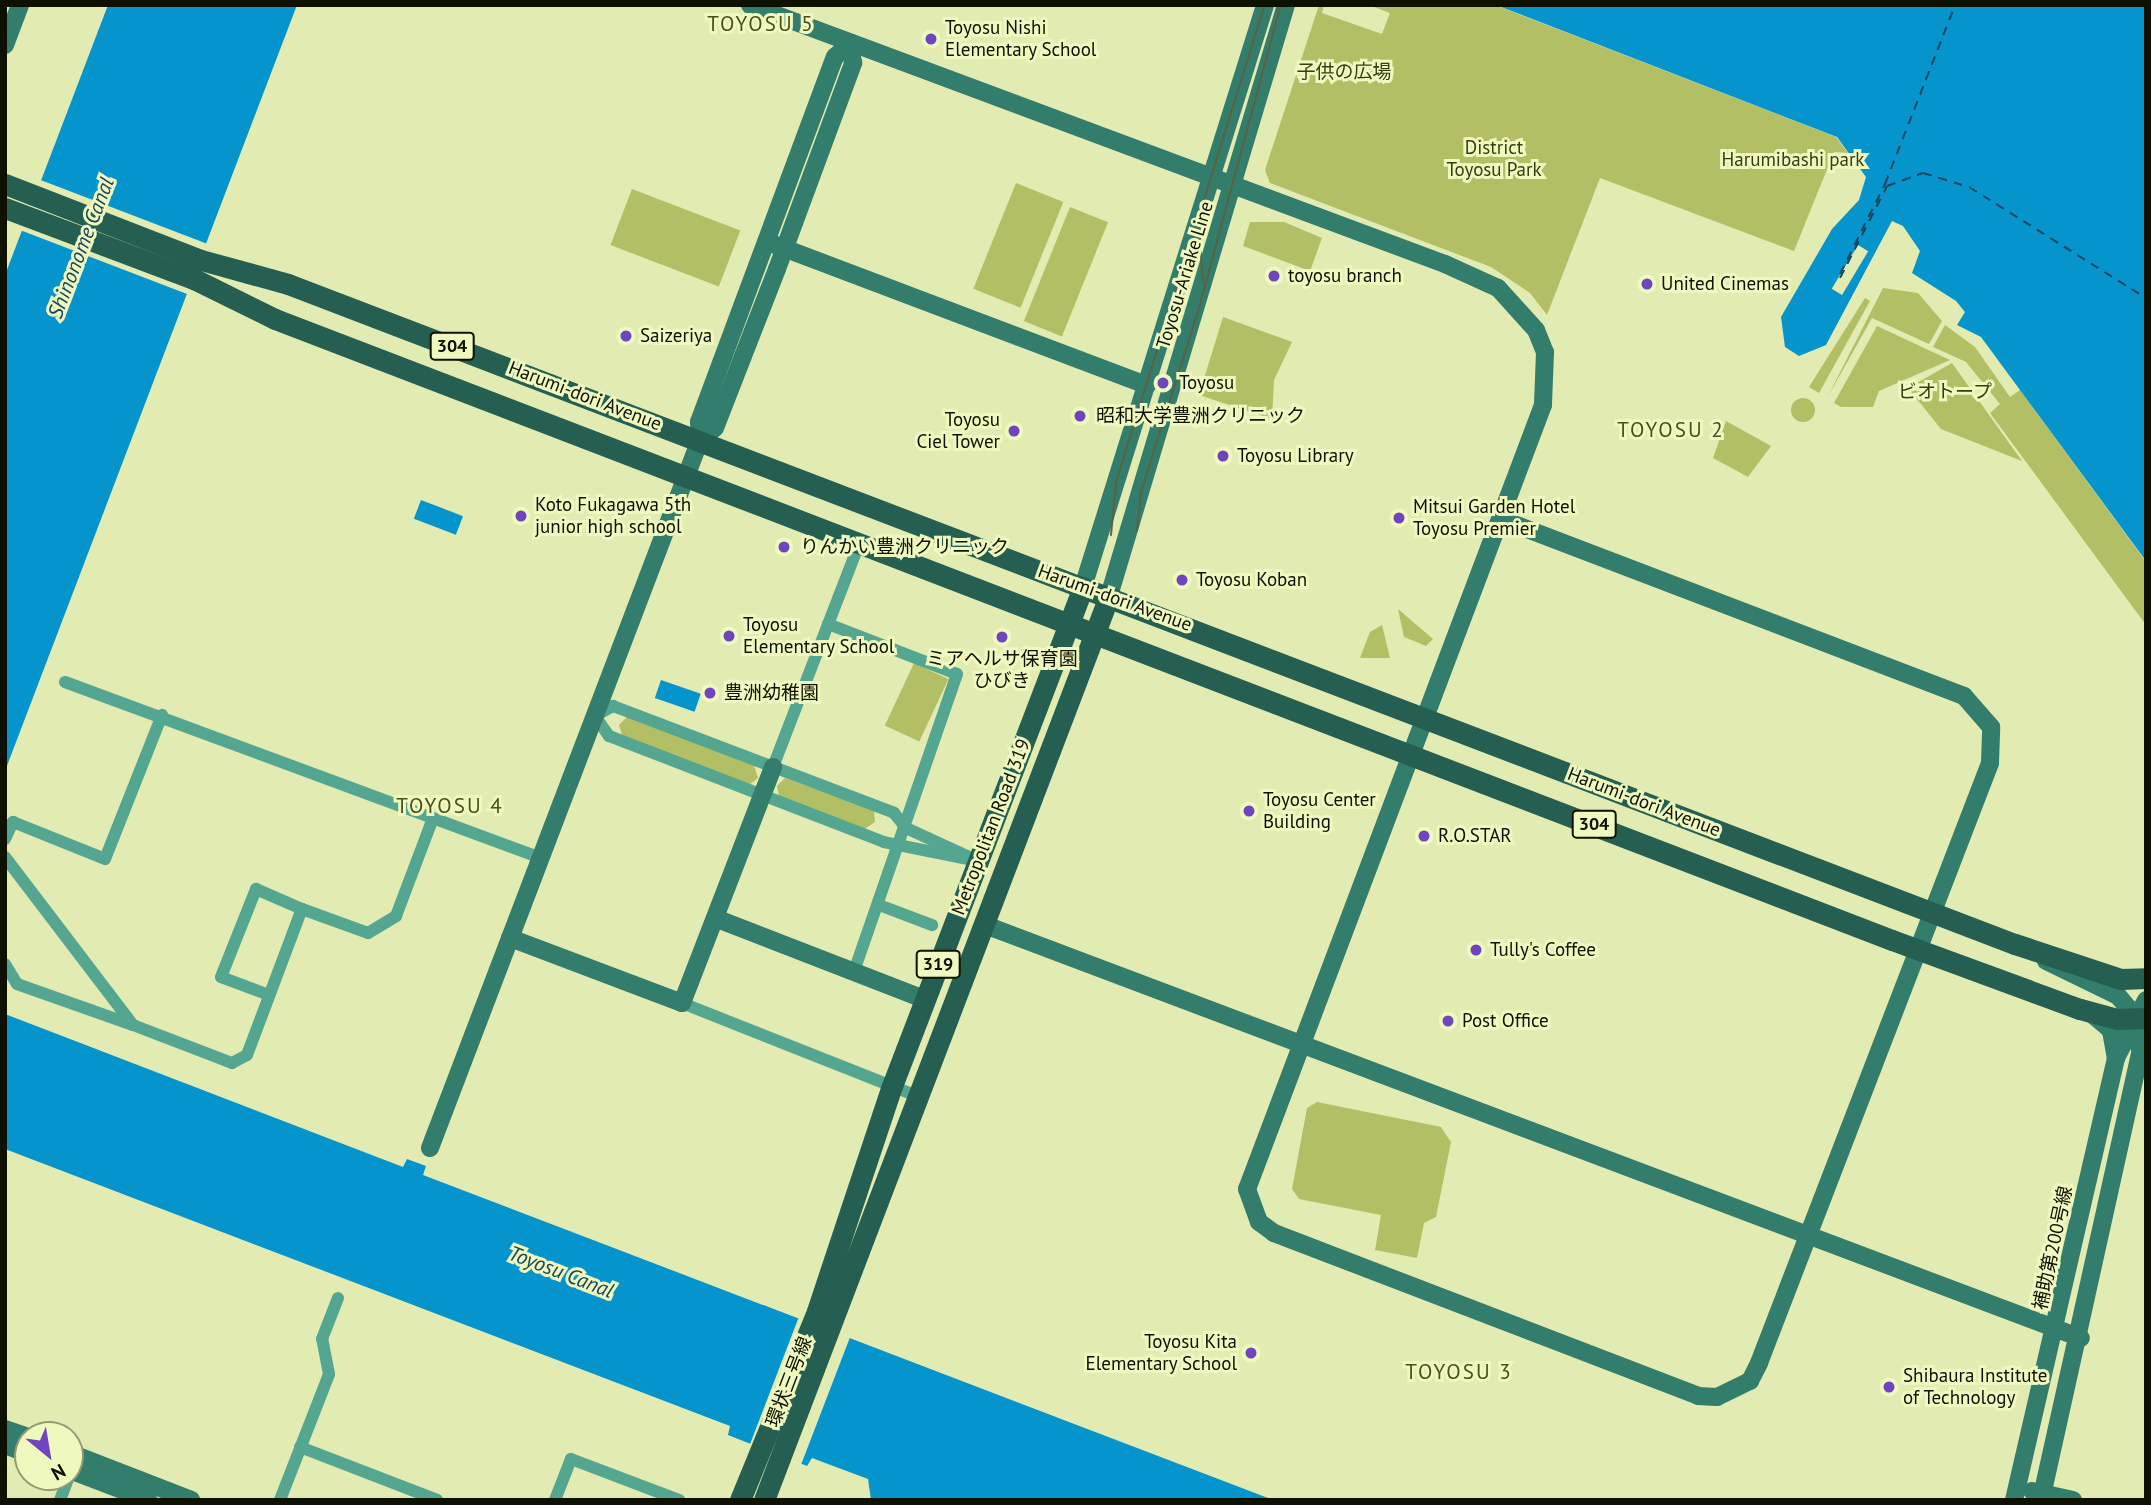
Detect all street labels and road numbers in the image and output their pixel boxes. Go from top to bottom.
street label: Toyosu-Ariake Line [1152,199,1218,351]
road number: 304 [429,332,475,360]
street label: Harumi-dori Avenue [505,356,665,436]
street label: Harumi-dori Avenue [1035,559,1195,637]
street label: Metropolitan Road 319 [947,736,1035,918]
street label: Harumi-dori Avenue [1564,762,1724,842]
road number: 304 [1571,810,1617,838]
road number: 319 [915,950,961,979]
street label: 補助第200号線 [2029,1184,2077,1312]
street label: 環状三号線 [761,1334,817,1430]

